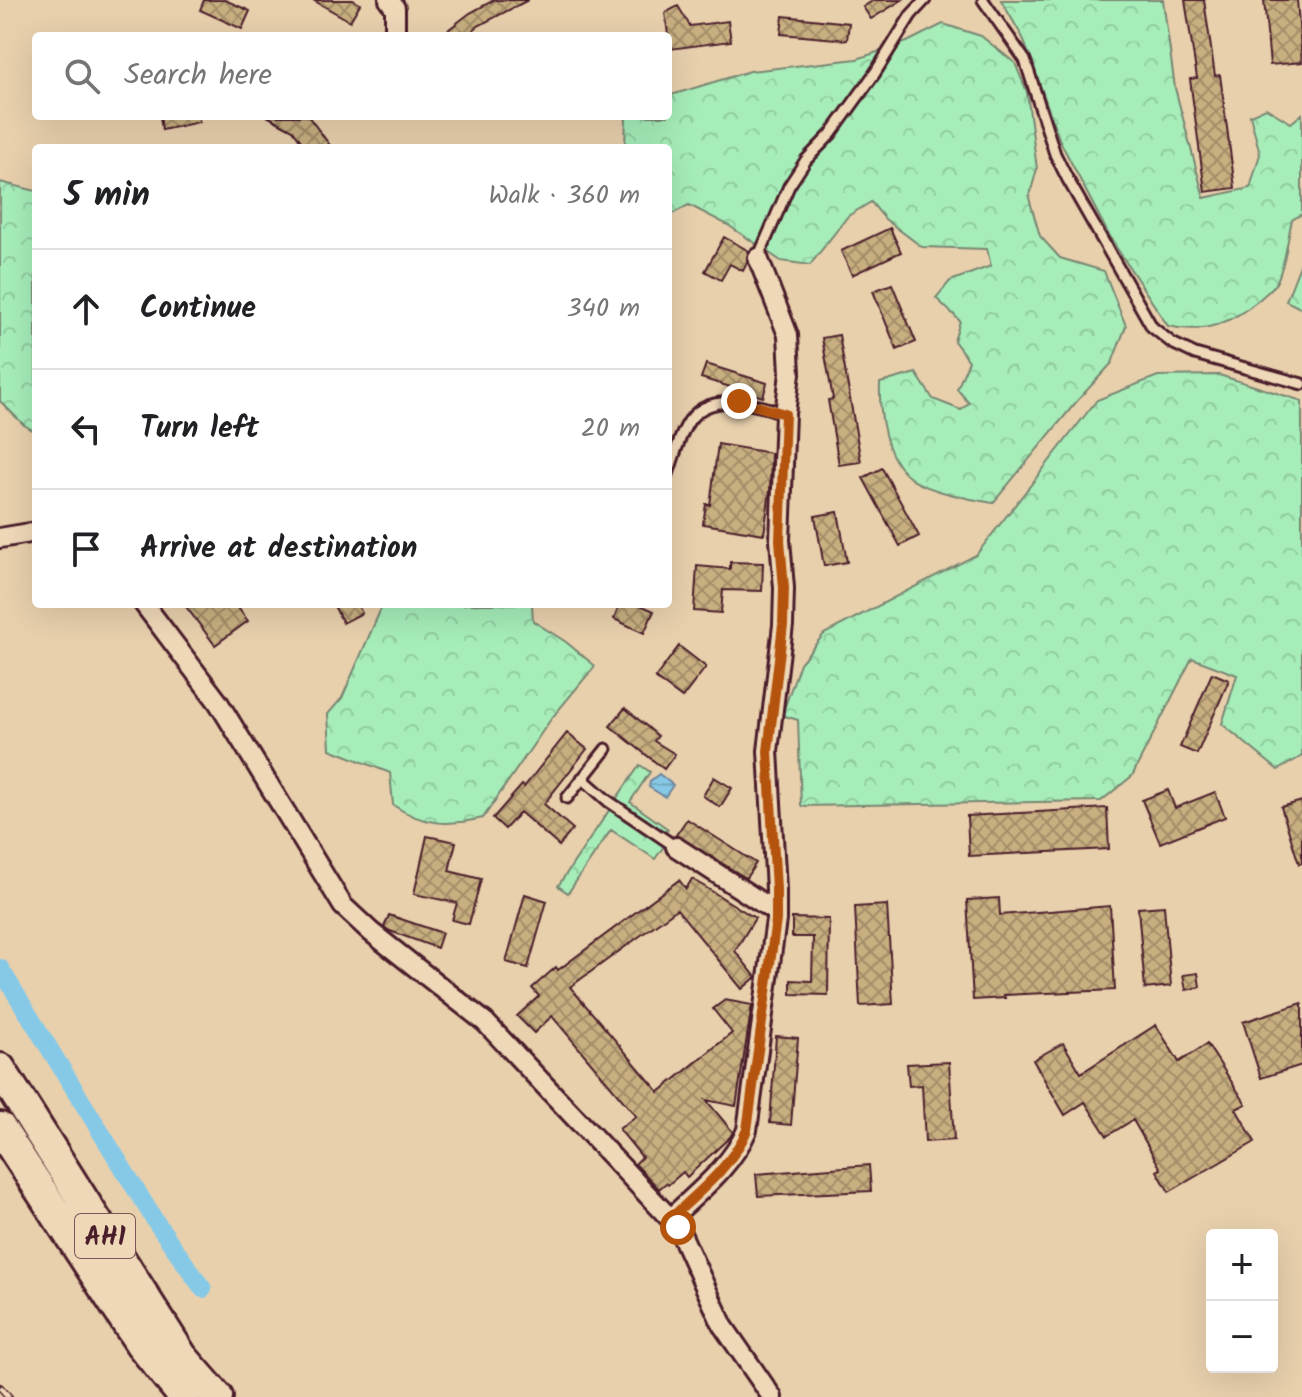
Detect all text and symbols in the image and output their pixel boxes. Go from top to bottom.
search box [32,32,672,120]
text: Search here [124,52,272,100]
icon: search [60,54,104,98]
text: 5 min [64,169,150,223]
text: Walk · 360 m [488,175,640,217]
text: Continue [140,285,256,333]
icon: ahead [64,287,108,331]
text: 340 m [567,288,640,330]
route end [721,383,757,419]
text: Turn left [140,405,259,453]
icon: left [64,407,108,451]
text: 20 m [581,408,640,450]
text: Arrive at destination [140,525,417,573]
icon: arrive [64,527,108,571]
route start [660,1209,696,1245]
road number: AH1 [75,1214,135,1258]
map controls [1206,1229,1278,1373]
button: + [1206,1229,1278,1301]
button: − [1206,1301,1278,1373]

